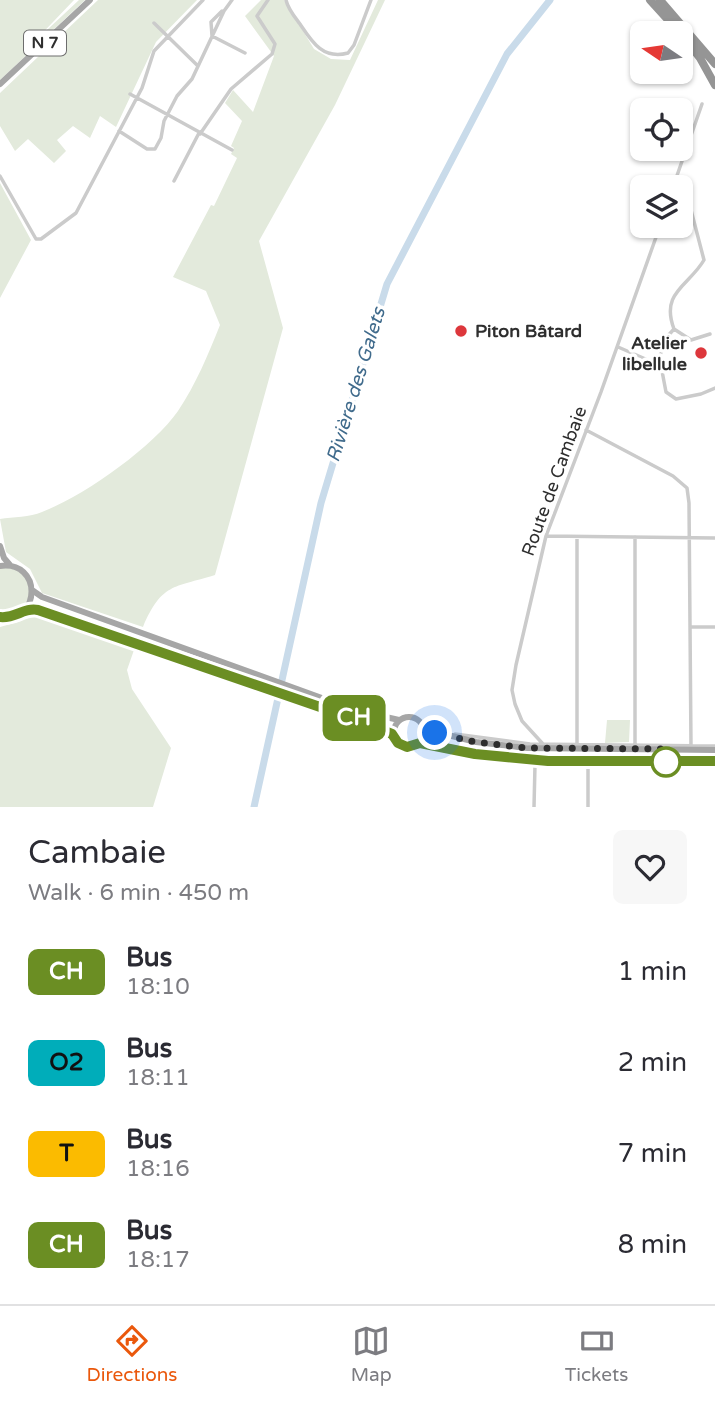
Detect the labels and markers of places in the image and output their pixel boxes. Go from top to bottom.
place label: Piton Bâtard [475,320,582,342]
marker: Piton Bâtard [453,323,469,339]
place label: Atelier libellule [622,332,688,375]
marker: Atelier libellule [693,345,709,361]
unlabelled marker [651,747,681,777]

